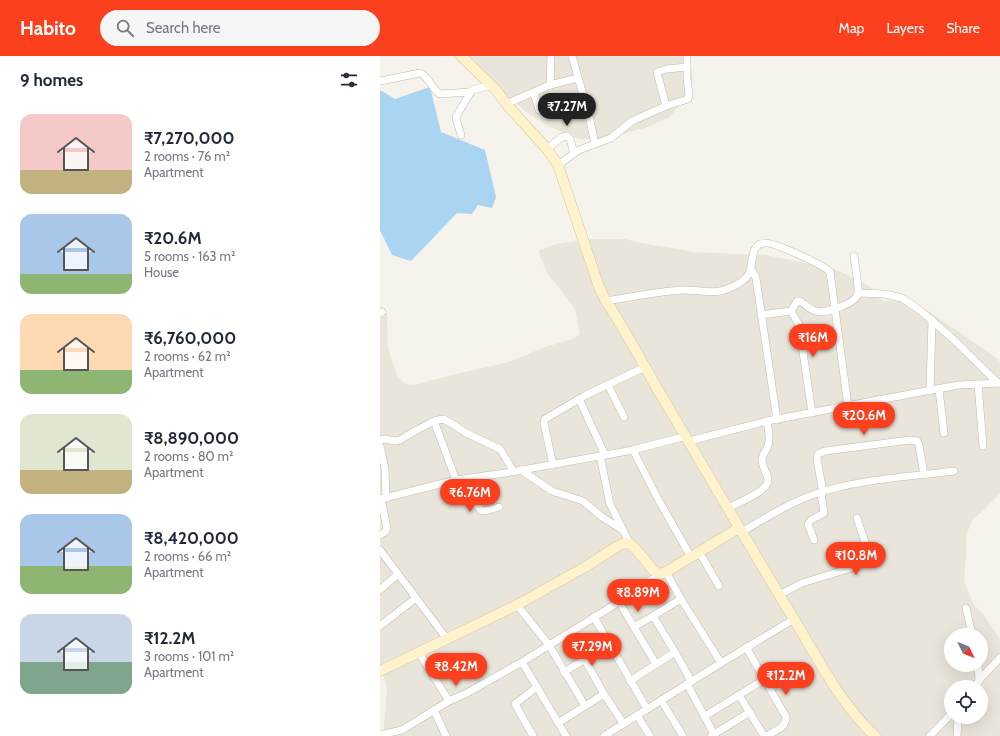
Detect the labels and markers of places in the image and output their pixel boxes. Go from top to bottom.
pin: ₹7.27M [534,93,600,127]
pin: ₹16M [789,324,837,358]
pin: ₹20.6M [831,402,897,436]
pin: ₹6.76M [437,479,503,513]
pin: ₹10.8M [823,542,889,576]
pin: ₹8.89M [605,579,671,613]
pin: ₹7.29M [559,633,625,667]
pin: ₹8.42M [423,653,489,687]
pin: ₹12.2M [753,662,819,696]

